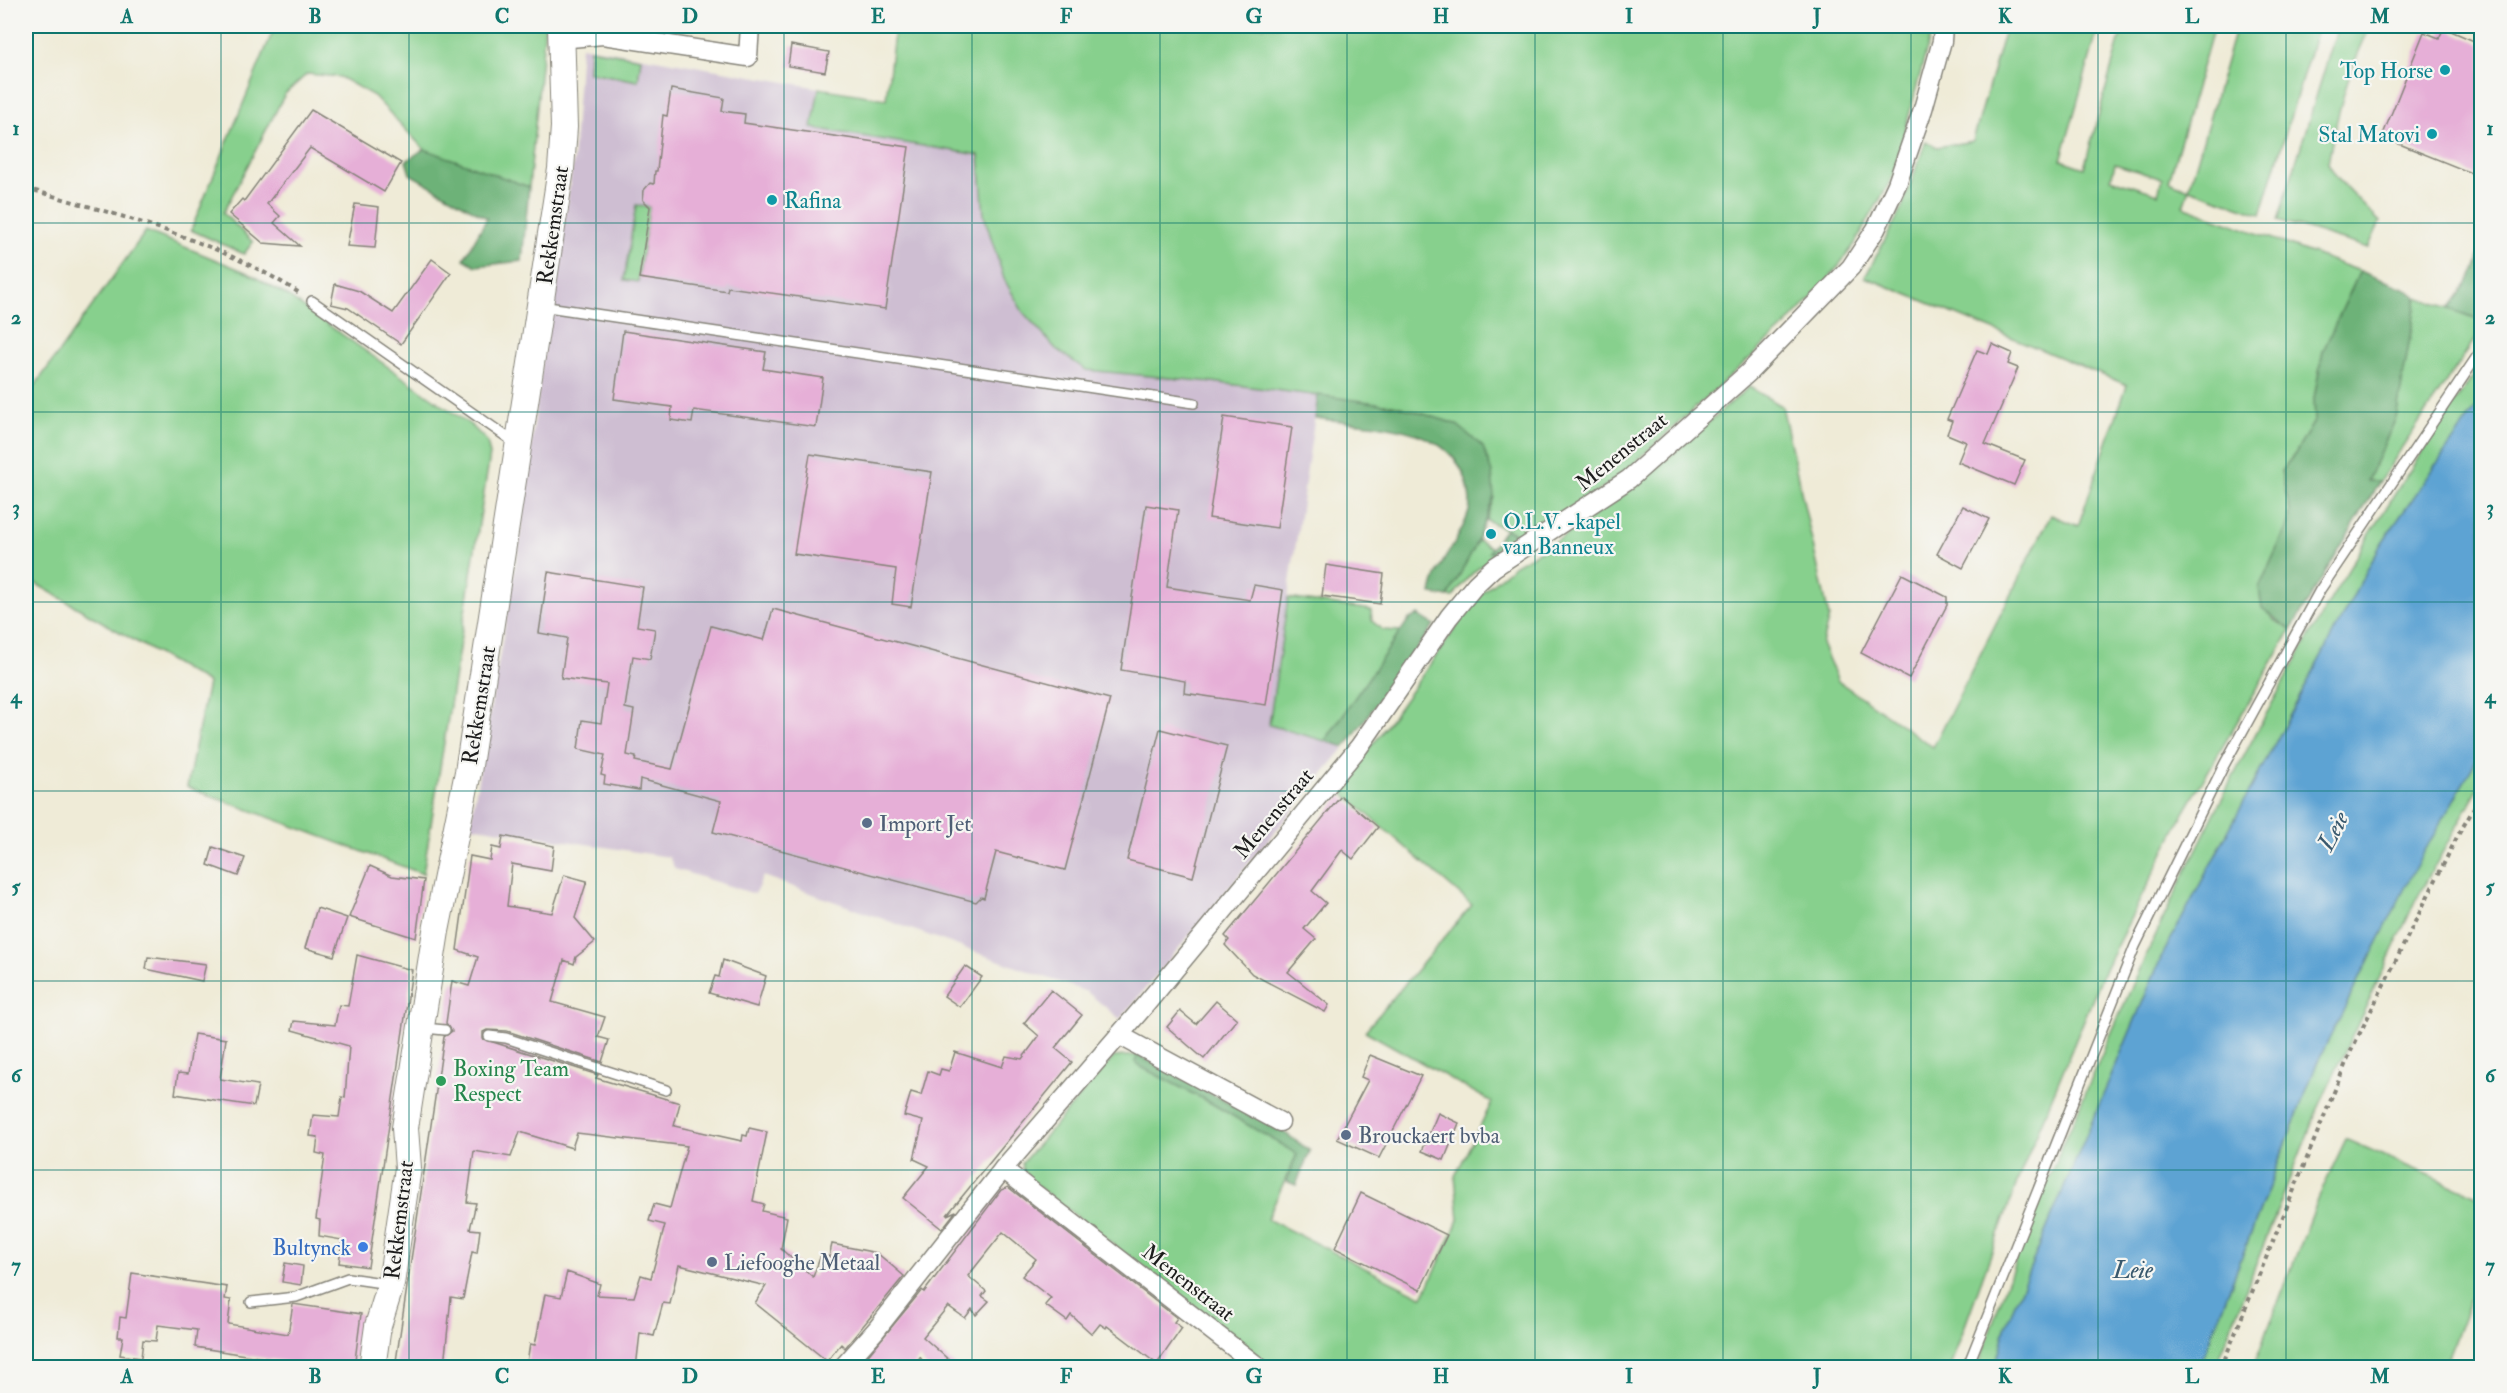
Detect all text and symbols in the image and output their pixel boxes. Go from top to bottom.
text: A [120,4,134,29]
text: B [308,4,322,29]
text: C [495,4,509,29]
text: D [682,4,698,29]
text: E [871,4,886,29]
text: F [1060,4,1073,29]
text: G [1246,4,1263,29]
text: H [1433,4,1449,29]
text: I [1625,4,1633,29]
text: J [1812,4,1821,29]
text: K [1998,4,2013,29]
text: L [2185,4,2200,29]
text: M [2369,4,2390,29]
place label: Top Horse [2340,57,2433,86]
marker: Top Horse [2438,63,2452,77]
text: 1 [12,116,20,141]
text: 1 [2486,116,2494,141]
place label: Stal Matovi [2318,121,2420,149]
marker: Stal Matovi [2425,127,2439,141]
street label: Rekkemstraat [531,164,575,286]
place label: Rafina [784,187,842,215]
marker: Rafina [765,193,779,207]
text: 2 [11,305,21,330]
text: 2 [2485,305,2495,330]
street label: Menenstraat [1570,406,1673,497]
text: 3 [12,495,20,520]
text: 3 [2486,495,2494,520]
place label: O.L.V. -kapel van Banneux [1502,508,1621,561]
marker: O.L.V. -kapel van Banneux [1484,527,1498,541]
street label: Rekkemstraat [456,644,502,766]
text: 4 [10,684,23,709]
text: 4 [2484,684,2497,709]
street label: Menenstraat [1228,762,1320,865]
water label: Leie [2310,805,2357,857]
place label: Import Jet [879,810,971,839]
marker: Import Jet [860,816,874,830]
text: 5 [12,874,22,899]
text: 5 [2486,874,2496,899]
place label: Boxing Team Respect [453,1055,569,1109]
text: 6 [11,1063,23,1088]
text: 6 [2485,1063,2497,1088]
marker: Boxing Team Respect [434,1074,448,1088]
place label: Brouckaert bvba [1358,1122,1501,1150]
marker: Brouckaert bvba [1339,1128,1353,1142]
street label: Rekkemstraat [378,1159,420,1281]
place label: Bultynck [272,1234,351,1262]
street label: Menenstraat [1136,1238,1240,1328]
marker: Bultynck [356,1240,370,1254]
place label: Liefooghe Metaal [724,1249,881,1277]
text: 7 [11,1253,21,1278]
text: 7 [2485,1253,2495,1278]
marker: Liefooghe Metaal [705,1255,719,1269]
water label: Leie [2112,1255,2154,1286]
text: A [120,1364,134,1389]
text: B [308,1364,322,1389]
text: C [495,1364,509,1389]
text: D [682,1364,698,1389]
text: E [871,1364,886,1389]
text: F [1060,1364,1073,1389]
text: G [1246,1364,1263,1389]
text: H [1433,1364,1449,1389]
text: I [1625,1364,1633,1389]
text: J [1812,1364,1821,1389]
text: K [1998,1364,2013,1389]
text: L [2185,1364,2200,1389]
text: M [2369,1364,2390,1389]

